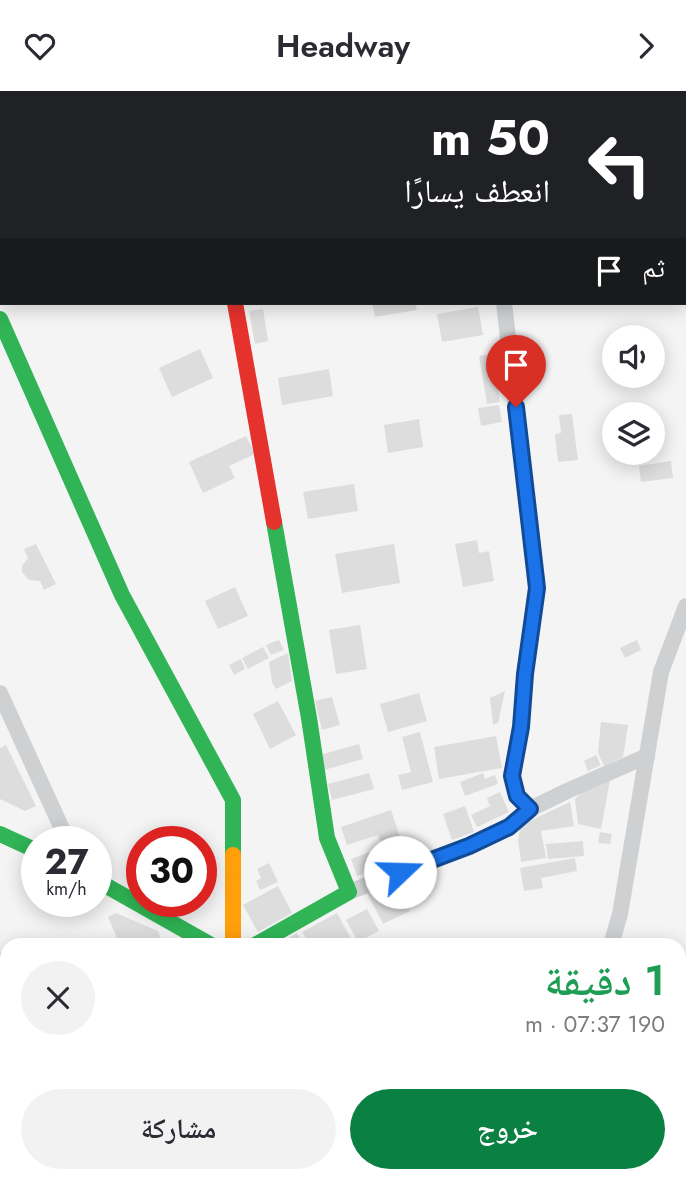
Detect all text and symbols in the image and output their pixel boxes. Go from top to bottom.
text: Headway [276,23,410,69]
icon: heart [21,27,59,65]
icon: forward [627,27,665,65]
text: 50 m [431,103,550,173]
icon: left [574,119,665,210]
text: انعطف يسارًا [404,168,550,214]
text: ثم [642,249,665,287]
icon: arrive [590,252,628,290]
map controls [602,325,665,465]
button: sound [602,325,665,388]
pin [486,335,546,407]
icon: arrive [497,346,535,384]
button: layers [602,402,665,465]
speed limit sign: 30 [126,826,217,917]
position arrow [363,835,437,909]
text: 27 [44,837,89,887]
text: km/h [46,876,87,902]
text: 1 دقيقة [544,950,665,1011]
button: close [21,961,95,1035]
text: 190 m · 07:37 [525,1007,665,1041]
button: مشاركة [21,1089,336,1169]
button: خروج [350,1089,665,1169]

